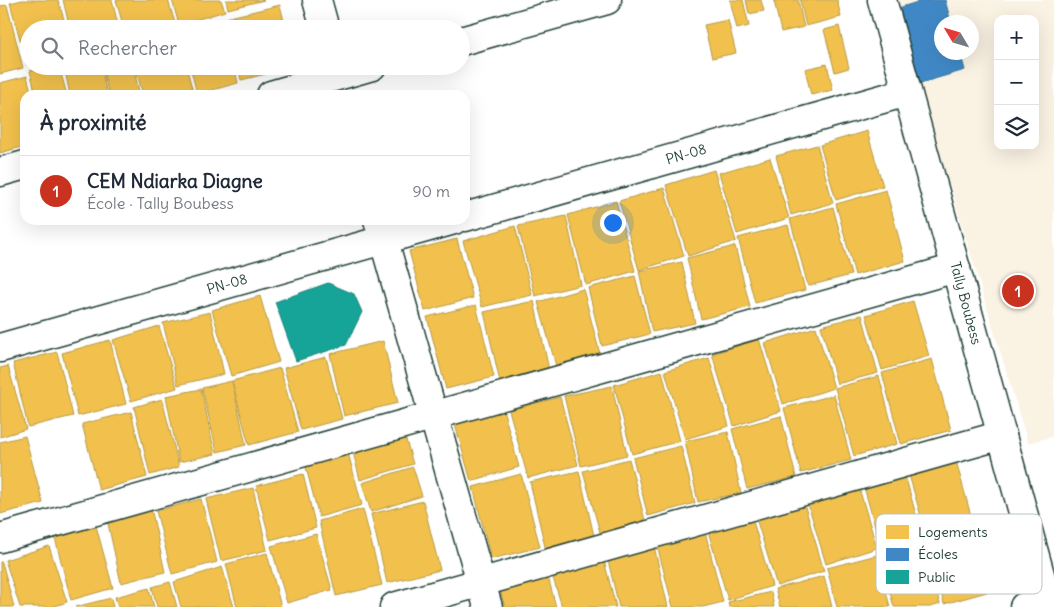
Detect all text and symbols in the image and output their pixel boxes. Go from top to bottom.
north arrow [934,15,979,60]
map controls [994,15,1039,150]
button: + [994,15,1039,60]
search box [20,20,470,75]
icon: search [38,34,66,62]
text: Rechercher [78,36,177,60]
button: − [994,60,1039,105]
button: layers [994,105,1039,150]
text: À proximité [40,109,147,136]
street label: PN-08 [664,140,708,168]
text: CEM Ndiarka Diagne [87,169,263,193]
text: 1 [53,181,59,201]
text: 90 m [412,181,450,201]
text: École · Tally Boubess [87,193,234,213]
your location [600,210,626,236]
street label: Tally Boubess [946,260,986,346]
street label: PN-08 [205,270,249,298]
pin: 1 [1002,272,1034,310]
legend [876,514,1042,594]
text: Logements [918,523,988,541]
text: Écoles [918,545,958,563]
text: Public [918,568,956,586]

